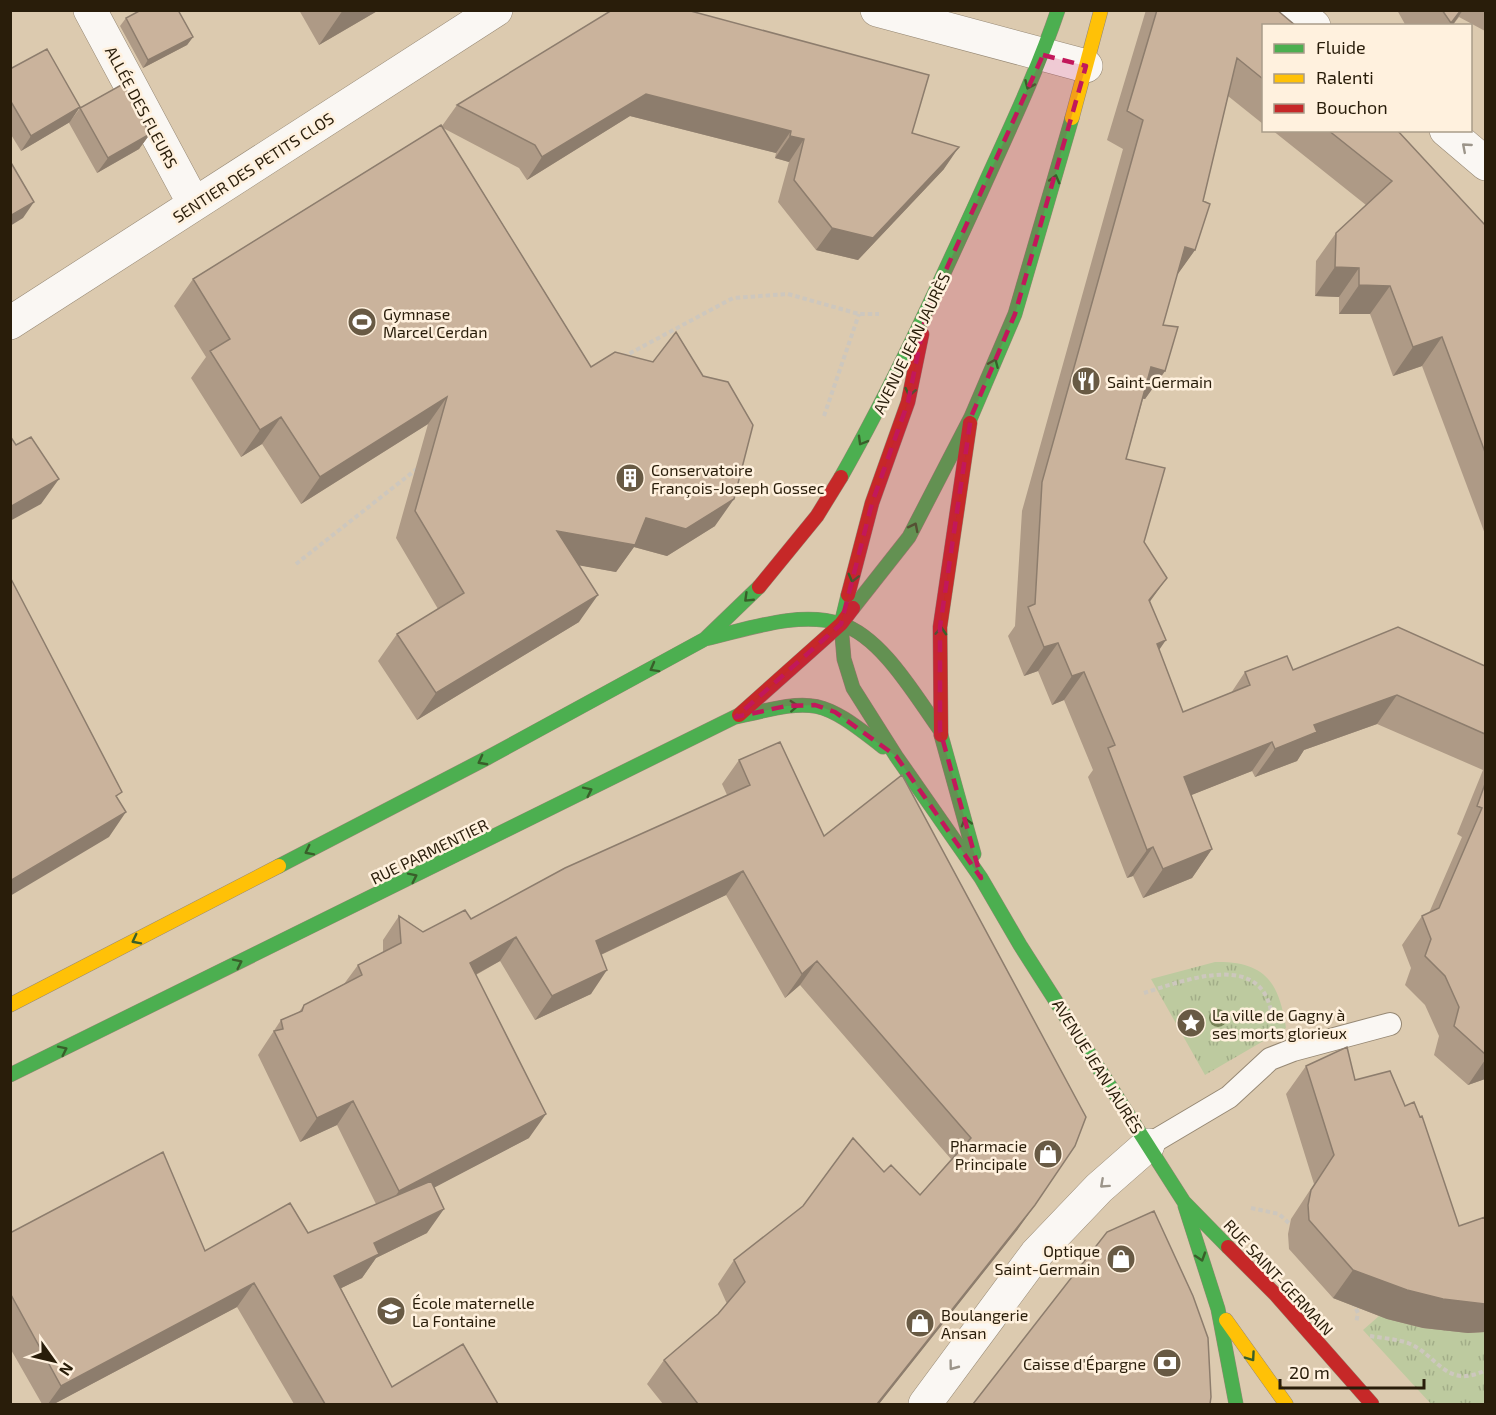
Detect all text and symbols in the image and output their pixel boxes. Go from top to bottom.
legend [1262,24,1472,132]
text: Fluide [1316,36,1366,58]
street label: ALLÉE DES FLEURS [102,43,182,171]
text: Ralenti [1316,66,1374,88]
one-way arrow [1025,78,1037,89]
text: Bouchon [1316,96,1388,118]
street label: SENTIER DES PETITS CLOS [169,108,337,226]
one-way arrow [1462,144,1473,155]
one-way arrow [1048,174,1061,184]
street label: AVENUE JEAN JAURÈS [868,269,954,417]
place label: Gymnase Marcel Cerdan [383,304,487,341]
sports icon: Gymnase Marcel Cerdan [346,306,378,338]
one-way arrow [987,359,999,370]
restaurant icon: Saint-Germain [1070,365,1102,397]
place label: Saint-Germain [1107,372,1212,391]
one-way arrow [904,386,917,396]
one-way arrow [857,435,869,445]
place label: Conservatoire François-Joseph Gossec [651,460,825,498]
building icon: Conservatoire François-Joseph Gossec [614,462,646,494]
one-way arrow [907,523,918,534]
one-way arrow [847,573,860,583]
one-way arrow [744,591,754,602]
one-way arrow [934,626,947,635]
one-way arrow [650,661,660,672]
one-way arrow [789,700,798,713]
one-way arrow [478,753,489,765]
one-way arrow [581,787,592,798]
street label: RUE PARMENTIER [367,814,491,888]
one-way arrow [960,817,973,827]
one-way arrow [305,843,316,855]
one-way arrow [406,873,417,884]
one-way arrow [132,933,143,944]
one-way arrow [231,959,242,971]
street label: AVENUE JEAN JAURÈS [1049,995,1147,1137]
place label: La ville de Gagny à ses morts glorieux [1212,1005,1348,1042]
place icon: La ville de Gagny à ses morts glorieux [1175,1007,1207,1039]
one-way arrow [57,1045,68,1057]
place label: Pharmacie Principale [950,1136,1027,1173]
shop icon: Pharmacie Principale [1032,1138,1064,1170]
one-way arrow [1100,1177,1111,1188]
street label: RUE SAINT-GERMAIN [1220,1215,1338,1339]
place label: Optique Saint-Germain [995,1241,1100,1278]
shop icon: Optique Saint-Germain [1105,1243,1137,1275]
one-way arrow [1194,1251,1207,1262]
place label: École maternelle La Fontaine [412,1293,535,1330]
school or university icon: École maternelle La Fontaine [375,1295,407,1327]
place label: Boulangerie Ansan [941,1305,1028,1342]
shop icon: Boulangerie Ansan [904,1307,936,1339]
north arrow [24,1331,84,1391]
bank icon: Caisse d'Épargne [1151,1347,1183,1379]
one-way arrow [1244,1350,1255,1361]
scale bar [1280,1352,1424,1390]
place label: Caisse d'Épargne [1023,1354,1146,1373]
one-way arrow [949,1359,960,1370]
text: N [56,1360,78,1380]
text: 20 m [1289,1361,1330,1383]

